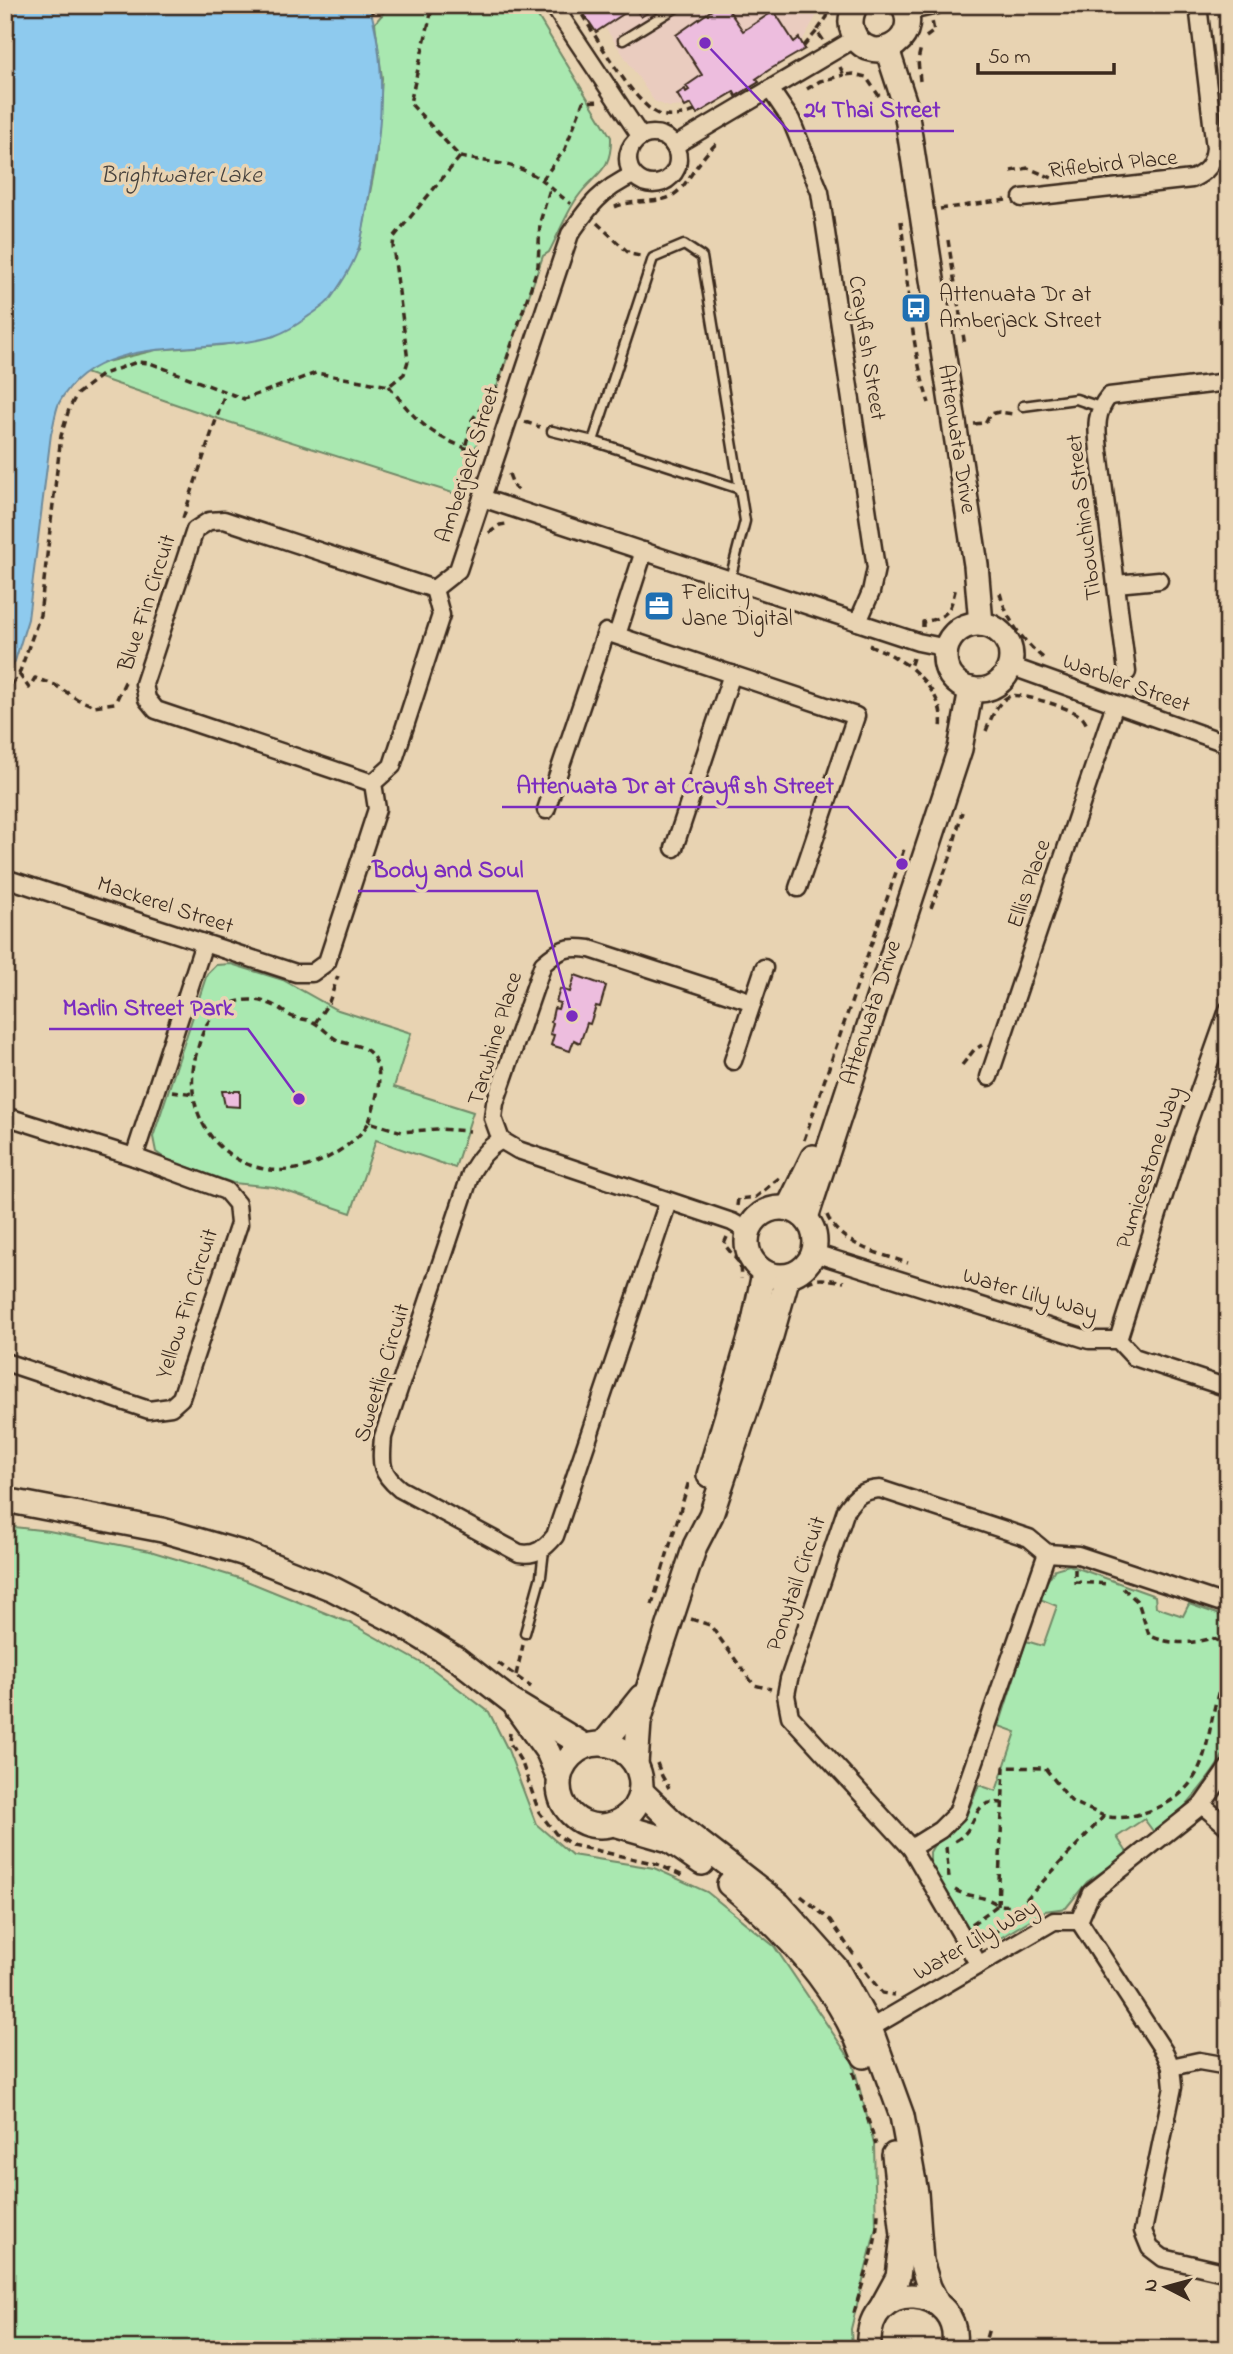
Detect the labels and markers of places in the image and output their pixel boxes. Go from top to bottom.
callout: 24 Thai Street [789,86,954,131]
place label: Attenuata Dr at Amberjack Street [939,279,1102,338]
bus stop icon: Attenuata Dr at Amberjack Street [899,291,933,325]
place label: Felicity Jane Digital [681,577,793,637]
office icon: Felicity Jane Digital [642,589,676,623]
callout: Attenuata Dr at Crayfish Street [502,762,848,807]
callout: Body and Soul [358,846,537,891]
callout: Marlin Street Park [49,984,248,1029]

